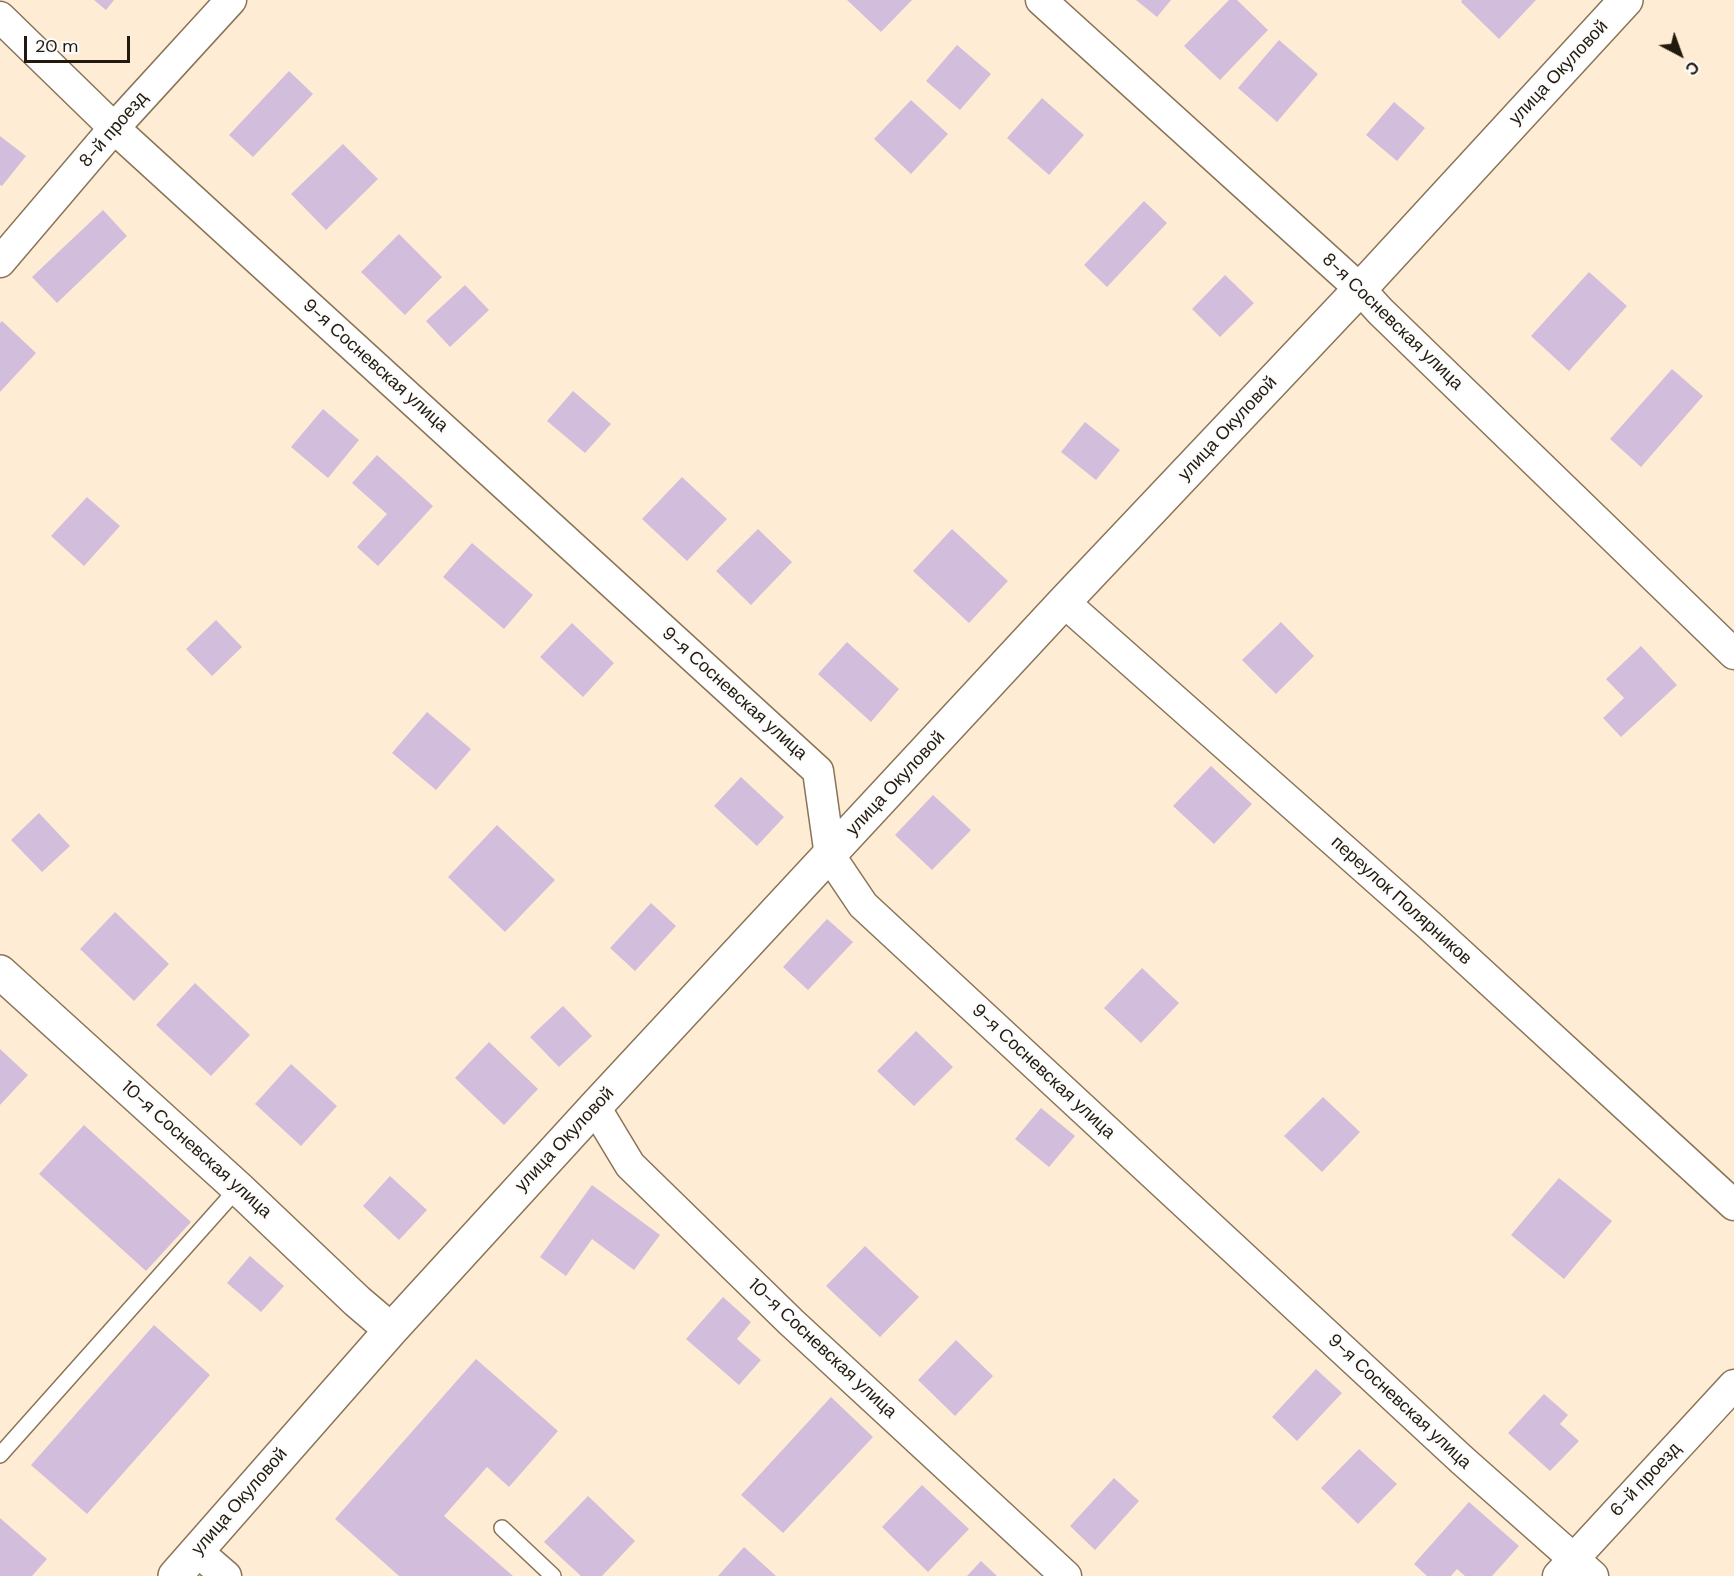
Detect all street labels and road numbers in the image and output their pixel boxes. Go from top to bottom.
street label: улица Окуловой [1505,16,1613,130]
street label: 8-й проезд [75,88,153,172]
street label: 8-я Сосневская улица [1317,249,1467,395]
street label: 9-я Сосневская улица [298,295,452,437]
street label: улица Окуловой [1174,372,1282,486]
street label: 9-я Сосневская улица [657,623,811,765]
street label: улица Окуловой [842,727,950,841]
street label: переулок Полярников [1326,832,1476,970]
street label: 9-я Сосневская улица [967,1000,1119,1144]
street label: 10-я Сосневская улица [116,1077,276,1223]
street label: улица Окуловой [511,1083,619,1197]
street label: 10-я Сосневская улица [743,1275,901,1423]
street label: 9-я Сосневская улица [1323,1330,1475,1474]
street label: 6-й проезд [1606,1438,1686,1522]
street label: улица Окуловой [188,1444,292,1560]

